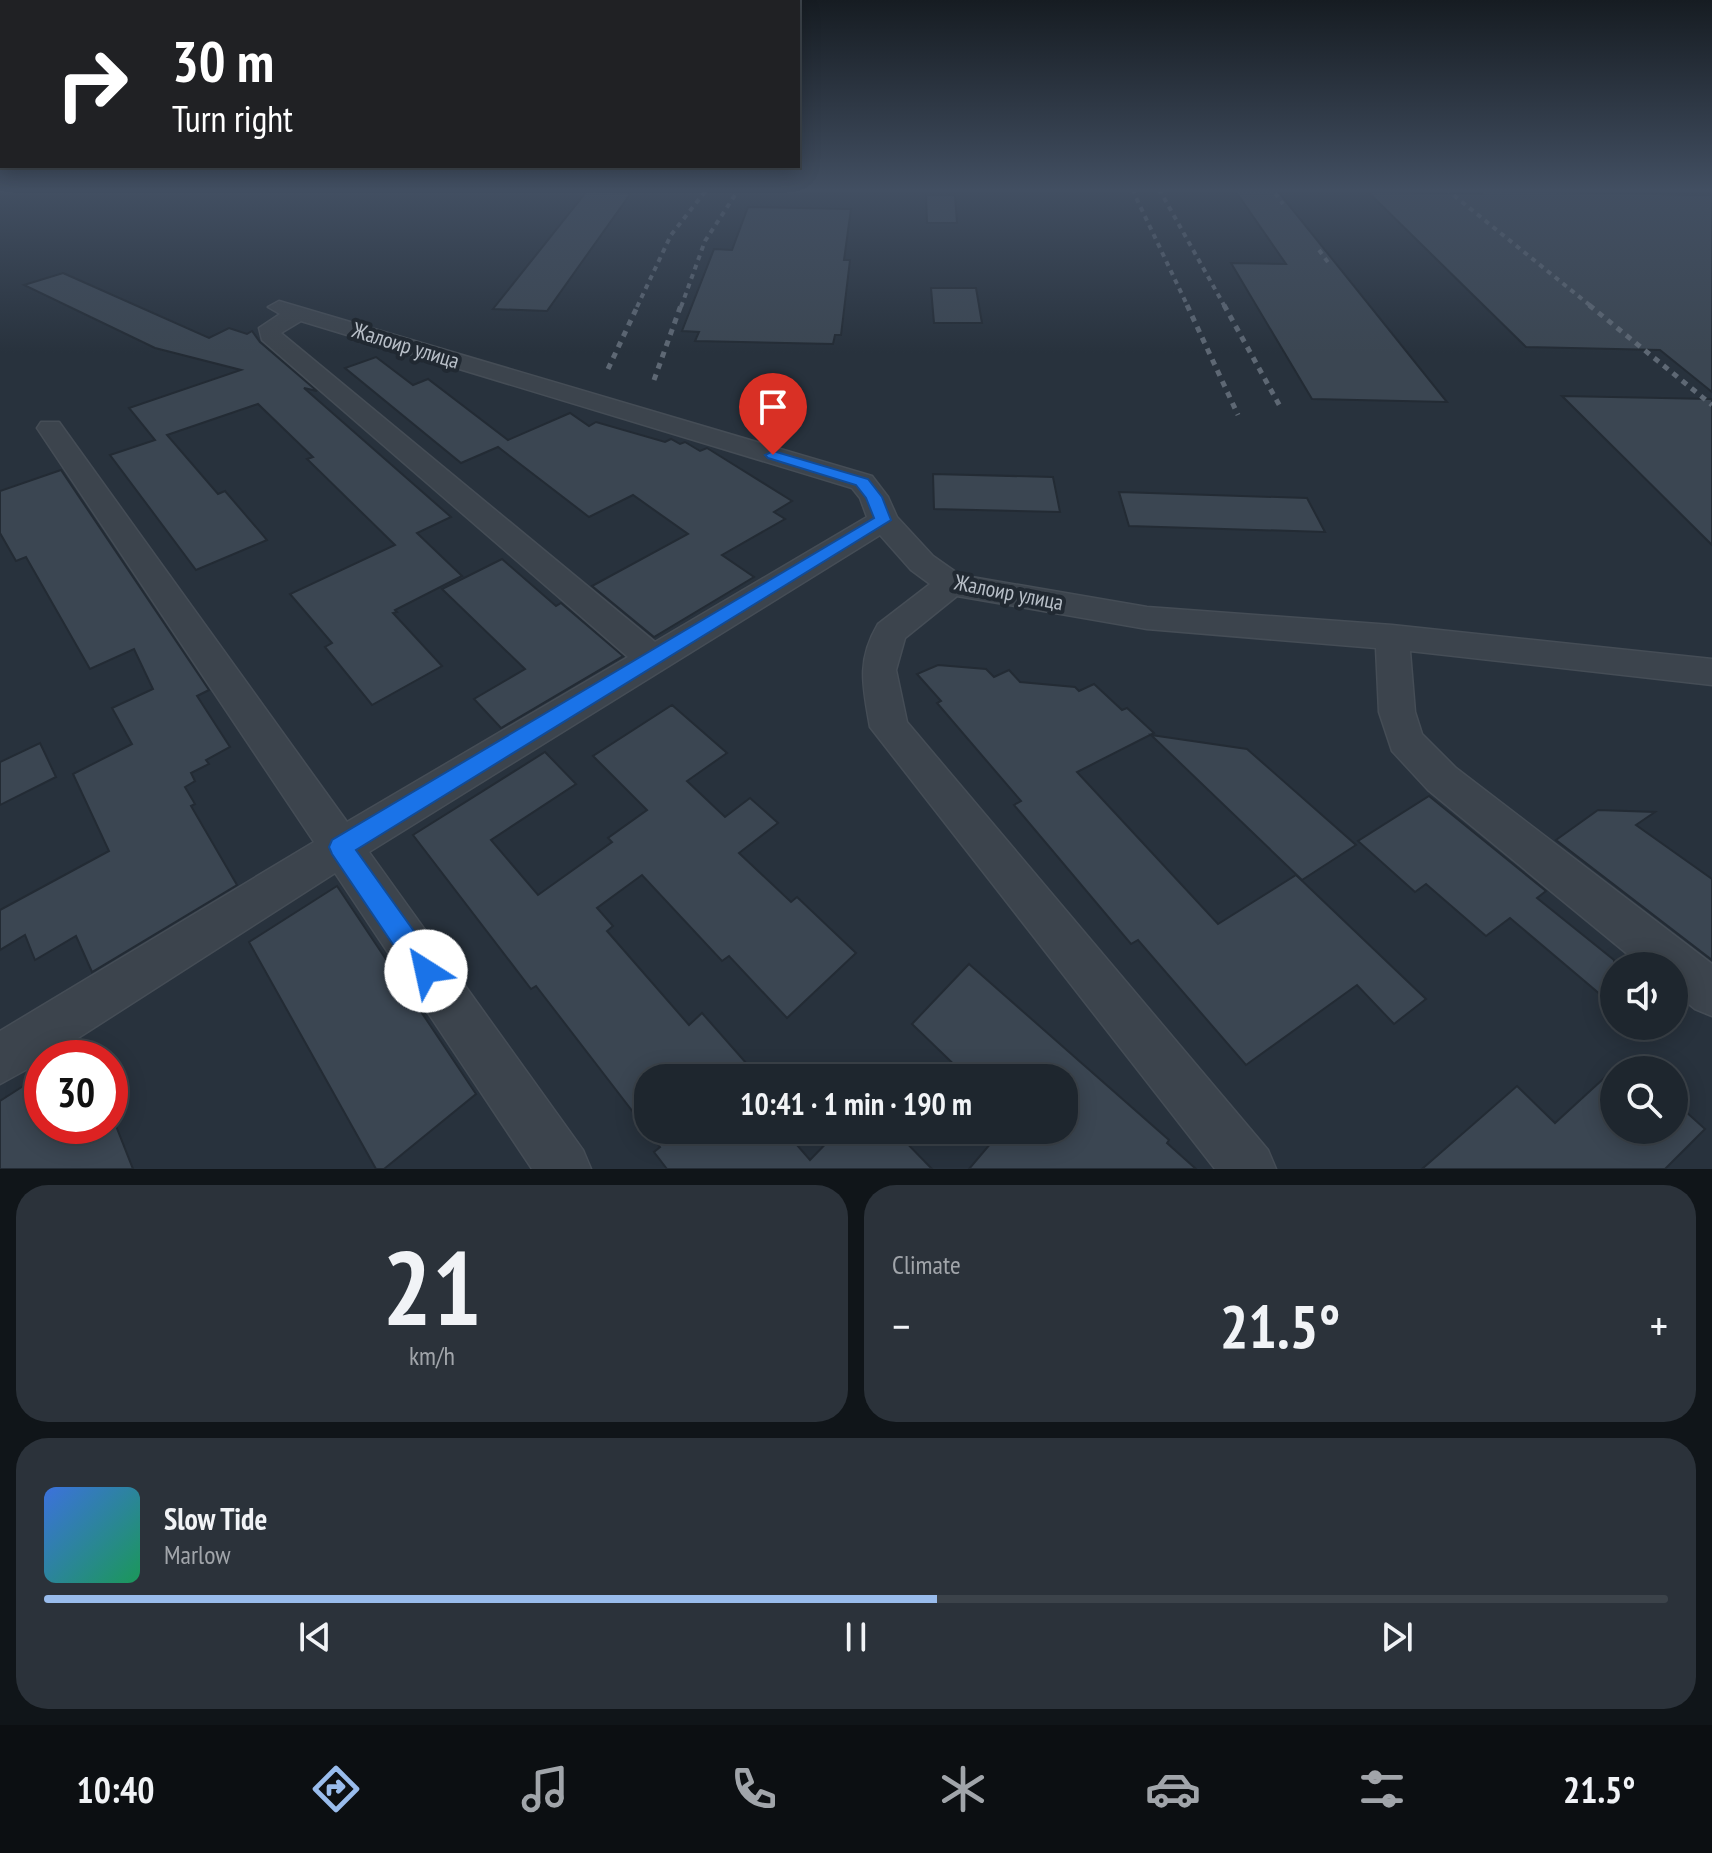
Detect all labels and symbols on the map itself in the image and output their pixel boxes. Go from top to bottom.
street label: Жалоир улица [348,315,463,375]
pin [739,373,807,455]
street label: Жалоир улица [951,568,1066,616]
position arrow [384,929,468,1013]
speed limit sign: 30 [24,1040,128,1144]

